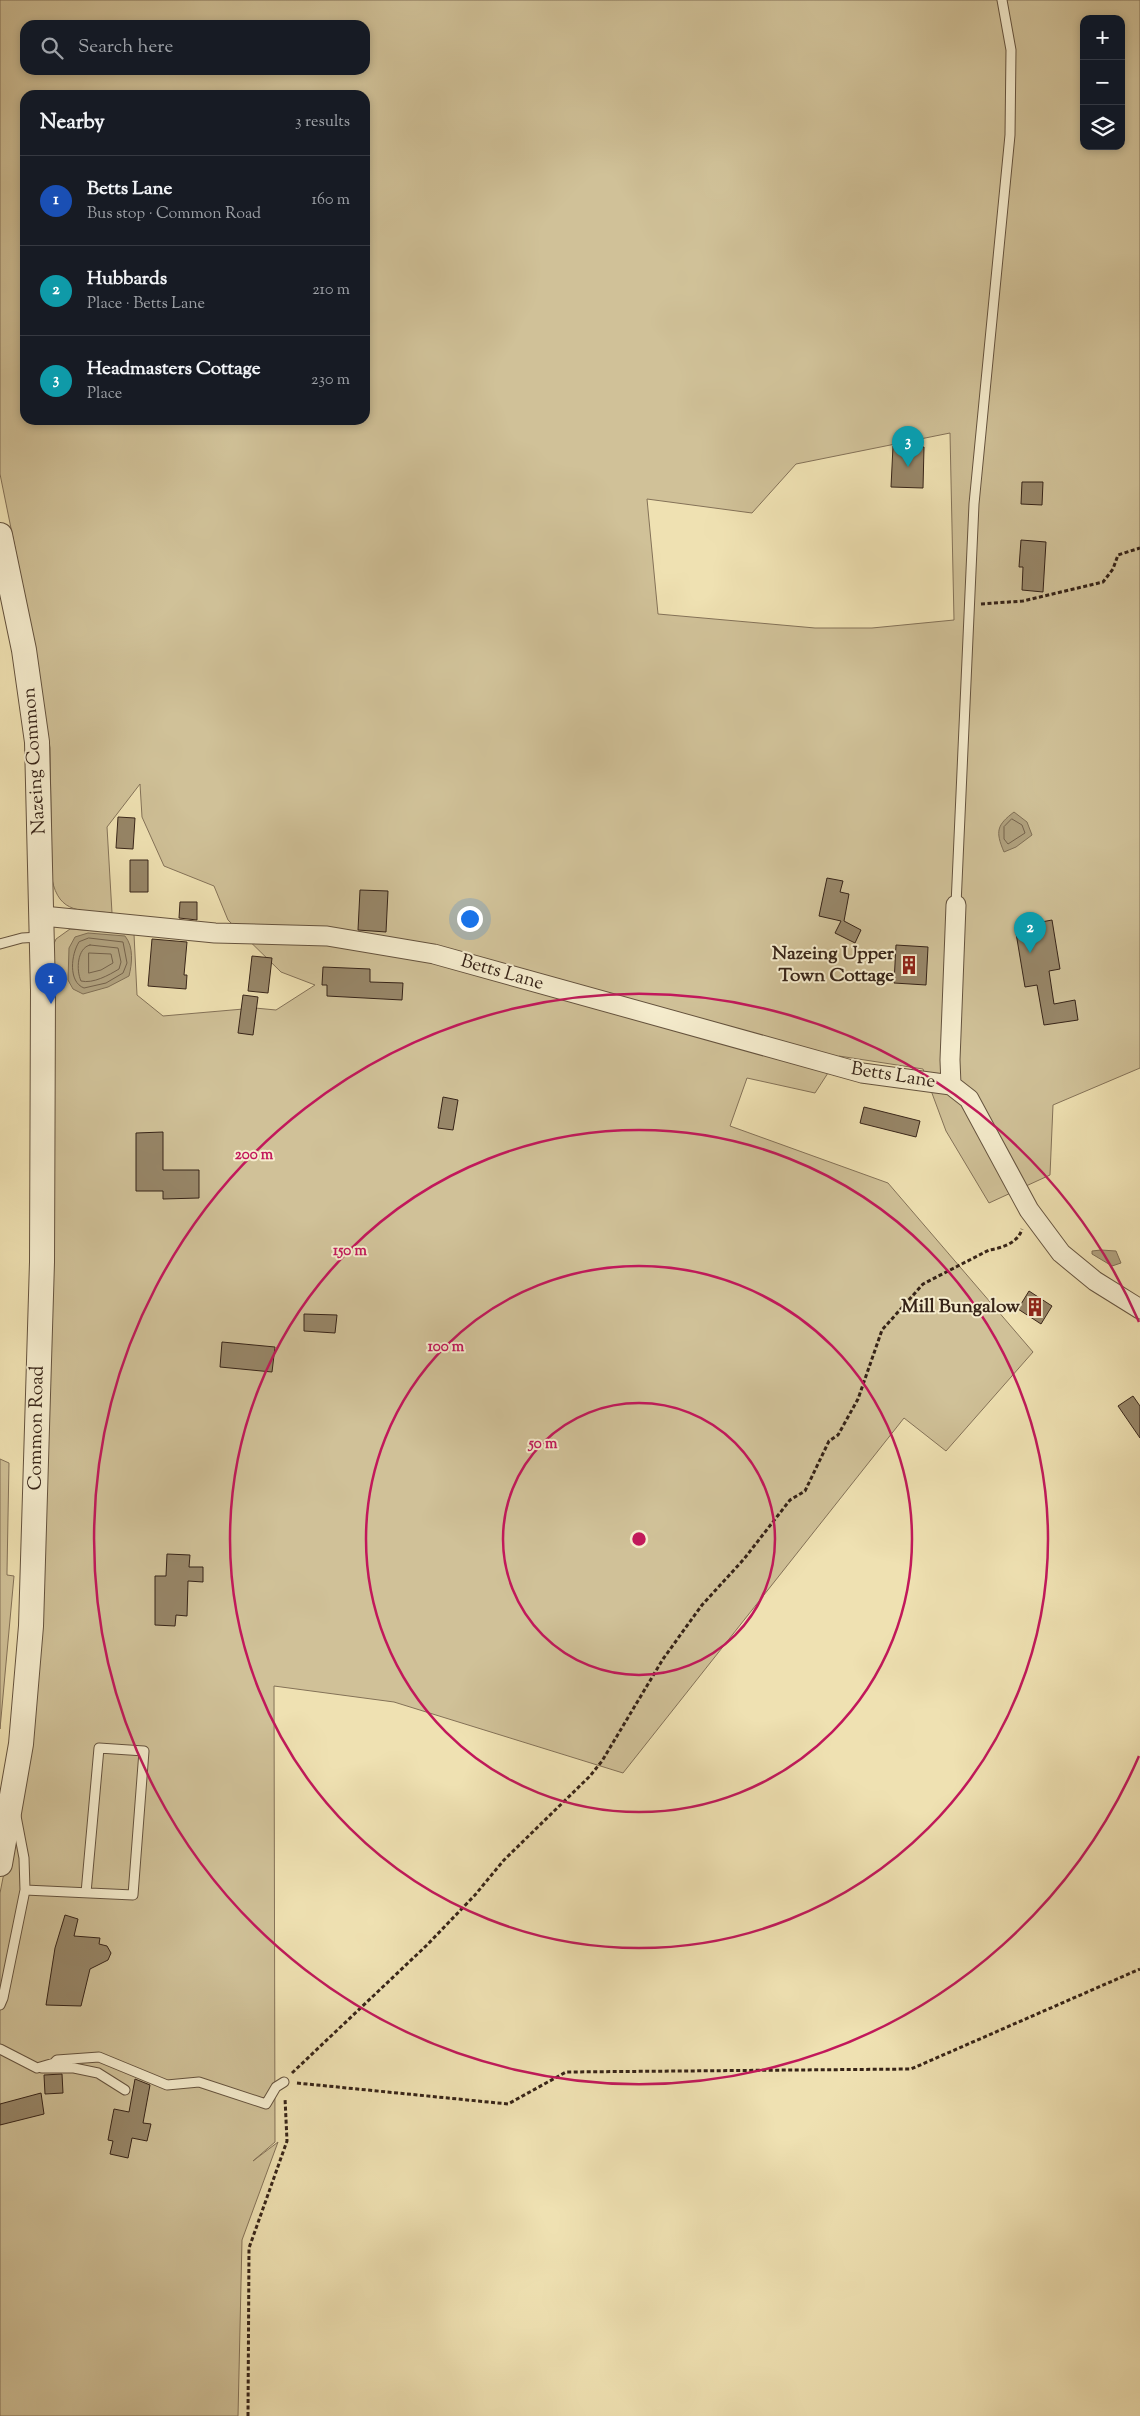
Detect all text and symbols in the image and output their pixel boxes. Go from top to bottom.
map controls [1080,15,1125,150]
button: + [1080,15,1125,60]
search box [20,20,370,75]
icon: search [38,34,66,62]
text: Search here [78,34,173,61]
button: − [1080,60,1125,105]
button: layers [1080,105,1125,150]
text: Nearby [40,108,105,138]
text: 3 results [295,111,350,134]
text: Betts Lane [87,176,172,203]
text: 1 [53,189,59,212]
text: 160 m [312,189,350,212]
text: Bus stop · Common Road [87,203,261,226]
text: Hubbards [87,266,167,293]
text: 2 [52,279,60,302]
text: 210 m [312,279,350,302]
text: Place · Betts Lane [87,293,205,316]
text: Headmasters Cottage [87,356,261,383]
text: 3 [53,369,59,392]
text: 230 m [311,369,350,392]
text: Place [87,383,122,406]
pin: 3 [892,426,924,467]
street label: Nazeing Common [16,686,54,836]
your location [457,906,483,932]
pin: 2 [1014,912,1046,953]
place label: Nazeing Upper Town Cottage [772,941,895,990]
street label: Betts Lane [457,948,547,998]
building icon: Nazeing Upper Town Cottage [898,954,920,976]
pin: 1 [35,963,67,1004]
street label: Betts Lane [849,1056,937,1096]
text: 200 m [235,1145,274,1166]
text: 150 m [333,1241,367,1262]
place label: Mill Bungalow [901,1294,1021,1321]
building icon: Mill Bungalow [1024,1296,1046,1318]
text: 100 m [428,1337,465,1358]
street label: Common Road [22,1365,52,1491]
text: 50 m [528,1434,558,1455]
centre of rings [630,1530,648,1548]

